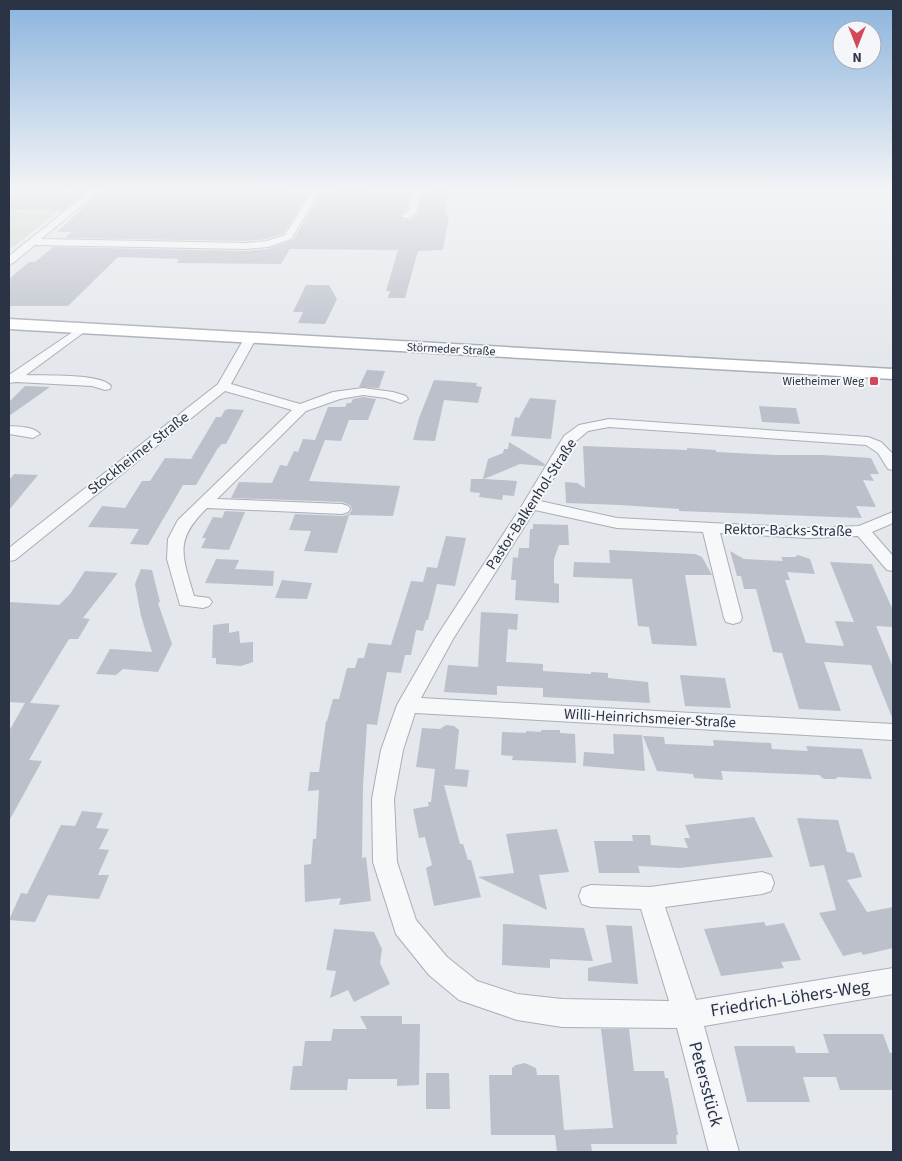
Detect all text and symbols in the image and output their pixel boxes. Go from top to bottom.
north arrow [832,20,882,70]
text: N [852,47,862,67]
street label: Störmeder Straße [406,339,496,360]
place label: Wietheimer Weg [783,373,864,390]
marker: Wietheimer Weg [868,375,880,387]
street label: Stockheimer Straße [83,407,193,500]
street label: Pastor-Balkenhol-Straße [481,435,582,574]
street label: Rektor-Backs-Straße [724,519,852,542]
street label: Willi-Heinrichsmeier-Straße [563,704,737,733]
street label: Friedrich-Löhers-Weg [709,974,871,1023]
street label: Petersstück [682,1039,729,1130]

